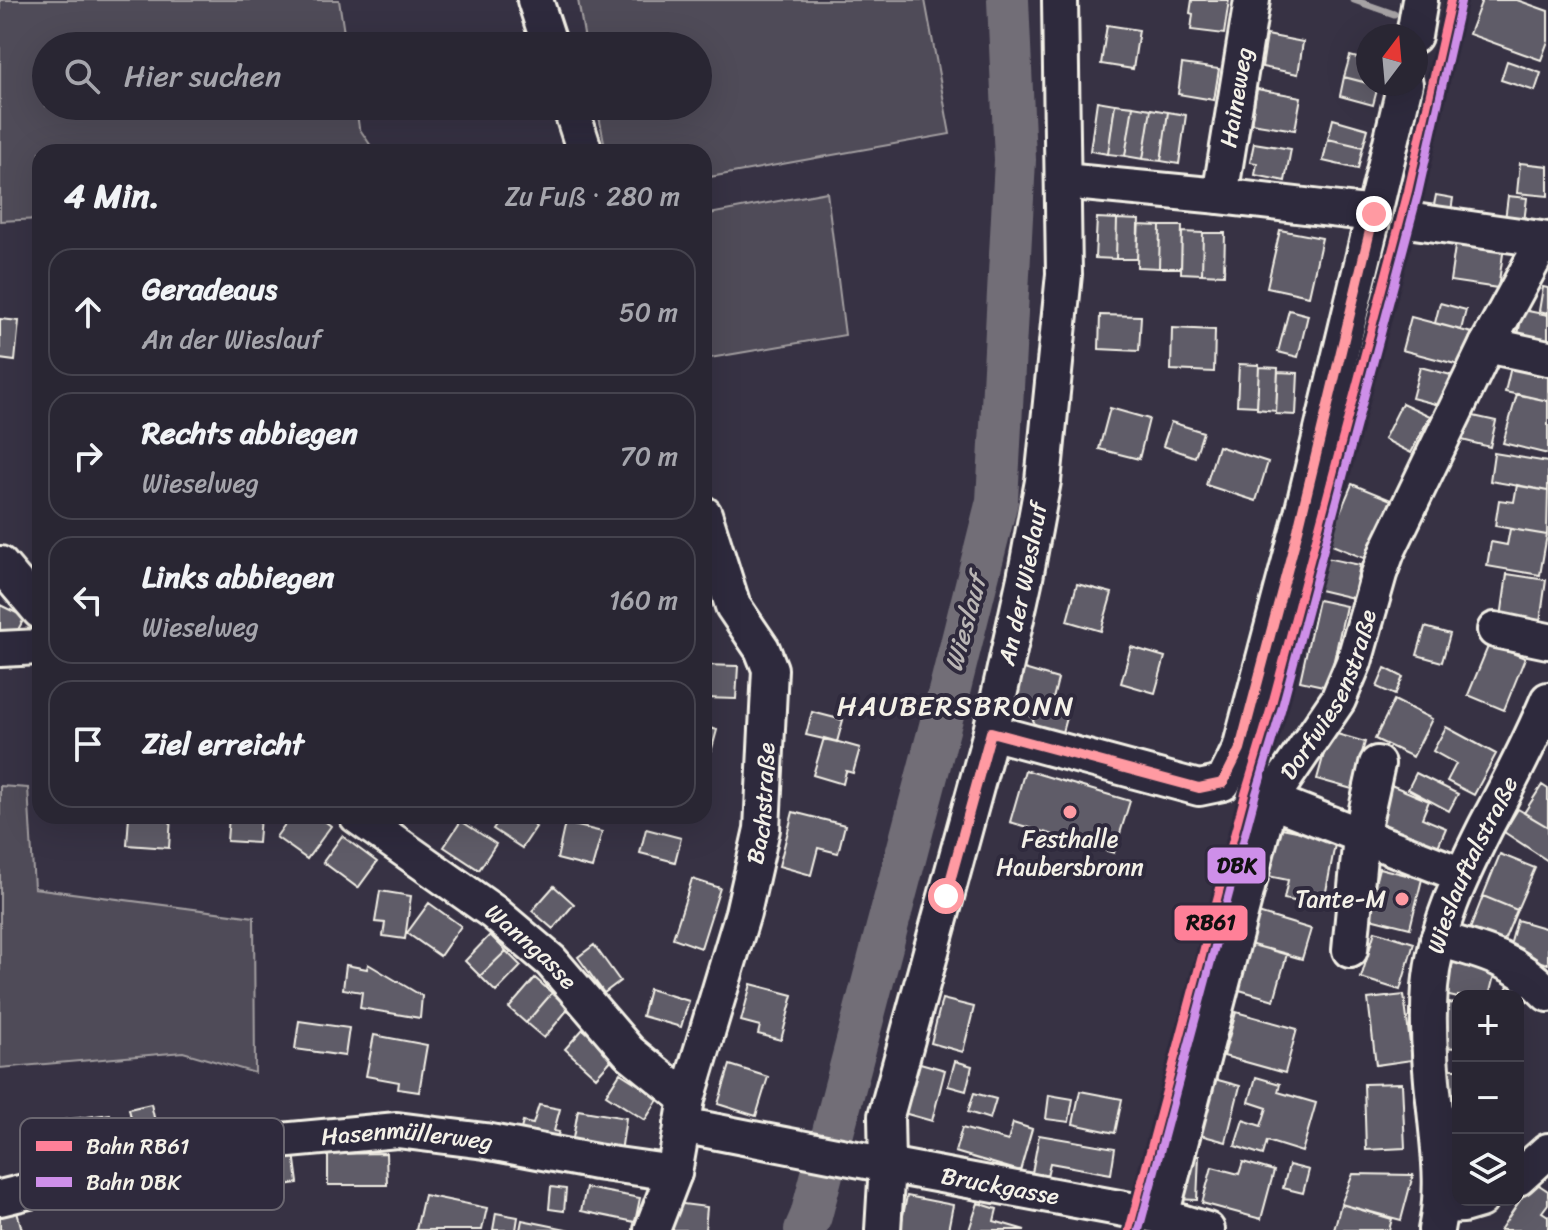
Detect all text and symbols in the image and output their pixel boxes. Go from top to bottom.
north arrow [1356,24,1428,96]
search box [32,32,712,120]
street label: Haineweg [1207,44,1265,151]
text: Hier suchen [124,49,281,103]
icon: search [60,54,104,98]
text: 4 Min. [64,166,160,226]
text: Zu Fuß · 280 m [505,173,680,219]
route end [1356,196,1392,232]
text: Geradeaus [142,262,277,316]
text: 50 m [619,289,678,335]
icon: ahead [66,290,110,334]
text: An der Wieslauf [142,316,322,362]
text: Rechts abbiegen [142,406,358,460]
text: 70 m [620,433,678,479]
icon: right [66,434,110,478]
text: Wieselweg [142,460,259,506]
street label: An der Wieslauf [985,496,1060,670]
text: Links abbiegen [142,550,334,604]
water label: Wieslauf [930,563,1002,676]
text: 160 m [609,577,678,623]
icon: left [66,578,110,622]
text: Wieselweg [142,604,259,650]
street label: Dorfwiesenstraße [1268,604,1389,789]
district label: HAUBERSBRONN [837,681,1075,730]
text: Ziel erreicht [142,717,304,771]
icon: arrive [66,722,110,766]
street label: Bachstraße [734,741,787,868]
street label: Wieslauftalstraße [1415,768,1530,958]
marker: Festhalle Haubersbronn [1061,803,1079,821]
place label: Festhalle Haubersbronn [996,818,1144,888]
line badge: DBK [1206,846,1267,885]
text: DBK [1217,846,1258,885]
route start [928,878,964,914]
place label: Tante-M [1295,878,1386,920]
marker: Tante-M [1393,890,1411,908]
street label: Wanngasse [475,892,589,1000]
text: RB61 [1185,903,1236,942]
line badge: RB61 [1173,904,1249,942]
map controls [1452,990,1524,1206]
button: + [1452,990,1524,1062]
button: − [1452,1062,1524,1134]
street label: Hasenmüllerweg [319,1108,497,1163]
legend [20,1118,284,1210]
text: Bahn RB61 [86,1127,189,1166]
button: layers [1452,1134,1524,1206]
street label: Bruckgasse [938,1154,1063,1218]
text: Bahn DBK [86,1163,182,1202]

